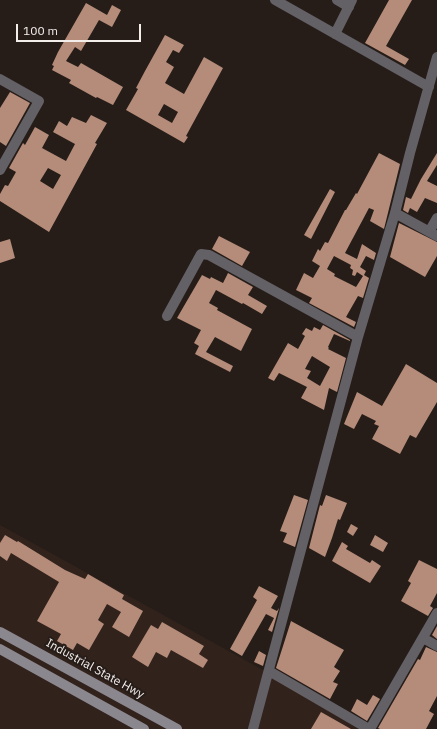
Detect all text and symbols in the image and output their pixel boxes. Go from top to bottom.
scale bar [18,16,143,42]
text: 100 m [23,23,58,38]
street label: Industrial State Hwy [43,636,147,702]

